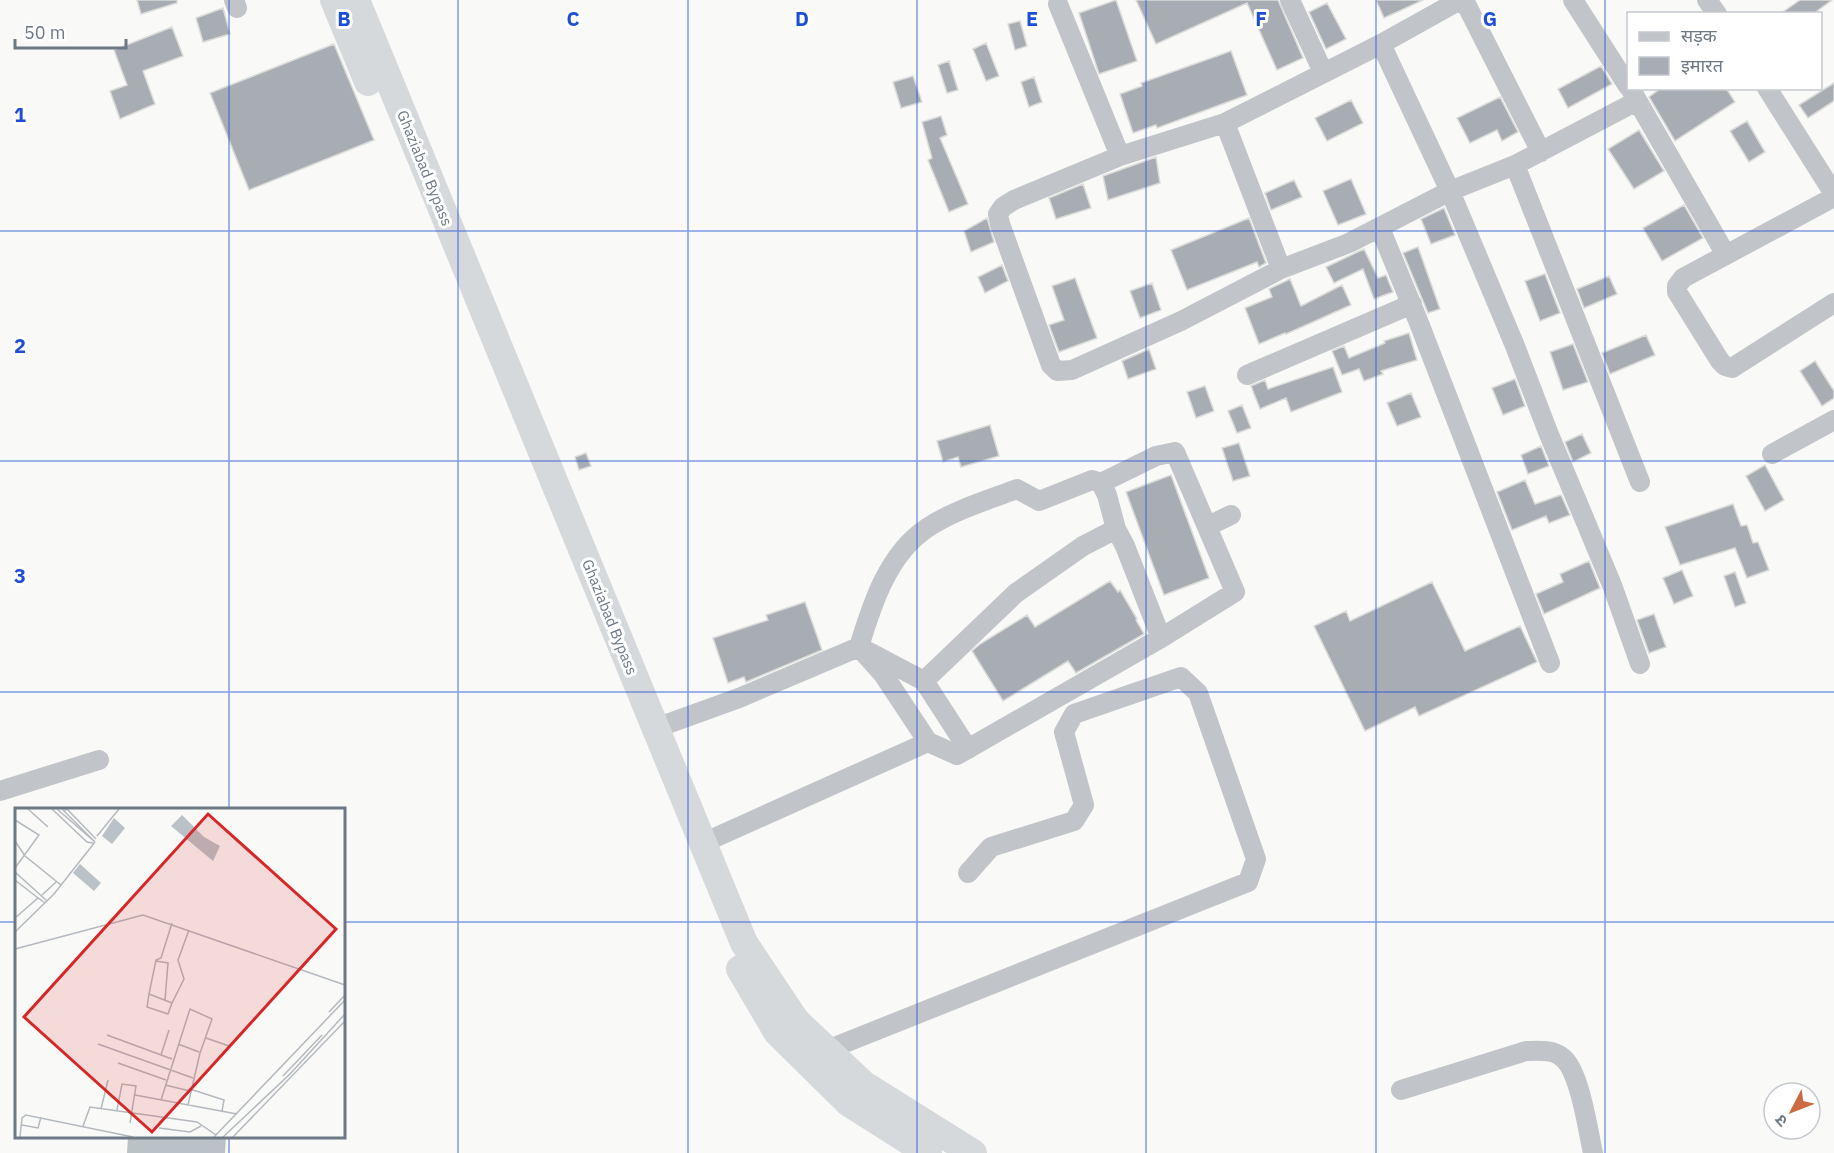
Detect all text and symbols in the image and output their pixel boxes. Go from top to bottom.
text: B [337,5,351,32]
text: C [566,5,580,32]
text: D [795,5,809,32]
text: E [1026,5,1038,32]
text: F [1255,5,1267,32]
text: G [1483,5,1497,32]
scale bar [15,12,126,50]
legend [1627,12,1822,90]
text: 50 m [24,21,66,44]
text: सड़क [1681,24,1718,47]
text: इमारत [1681,54,1724,77]
text: 1 [14,101,26,128]
street label: Ghaziabad Bypass [393,107,457,229]
text: 2 [14,332,26,359]
street label: Ghaziabad Bypass [578,556,642,678]
text: 3 [14,562,26,589]
inset map [15,808,345,1138]
north arrow [1762,1081,1822,1141]
text: उ [1770,1110,1791,1131]

